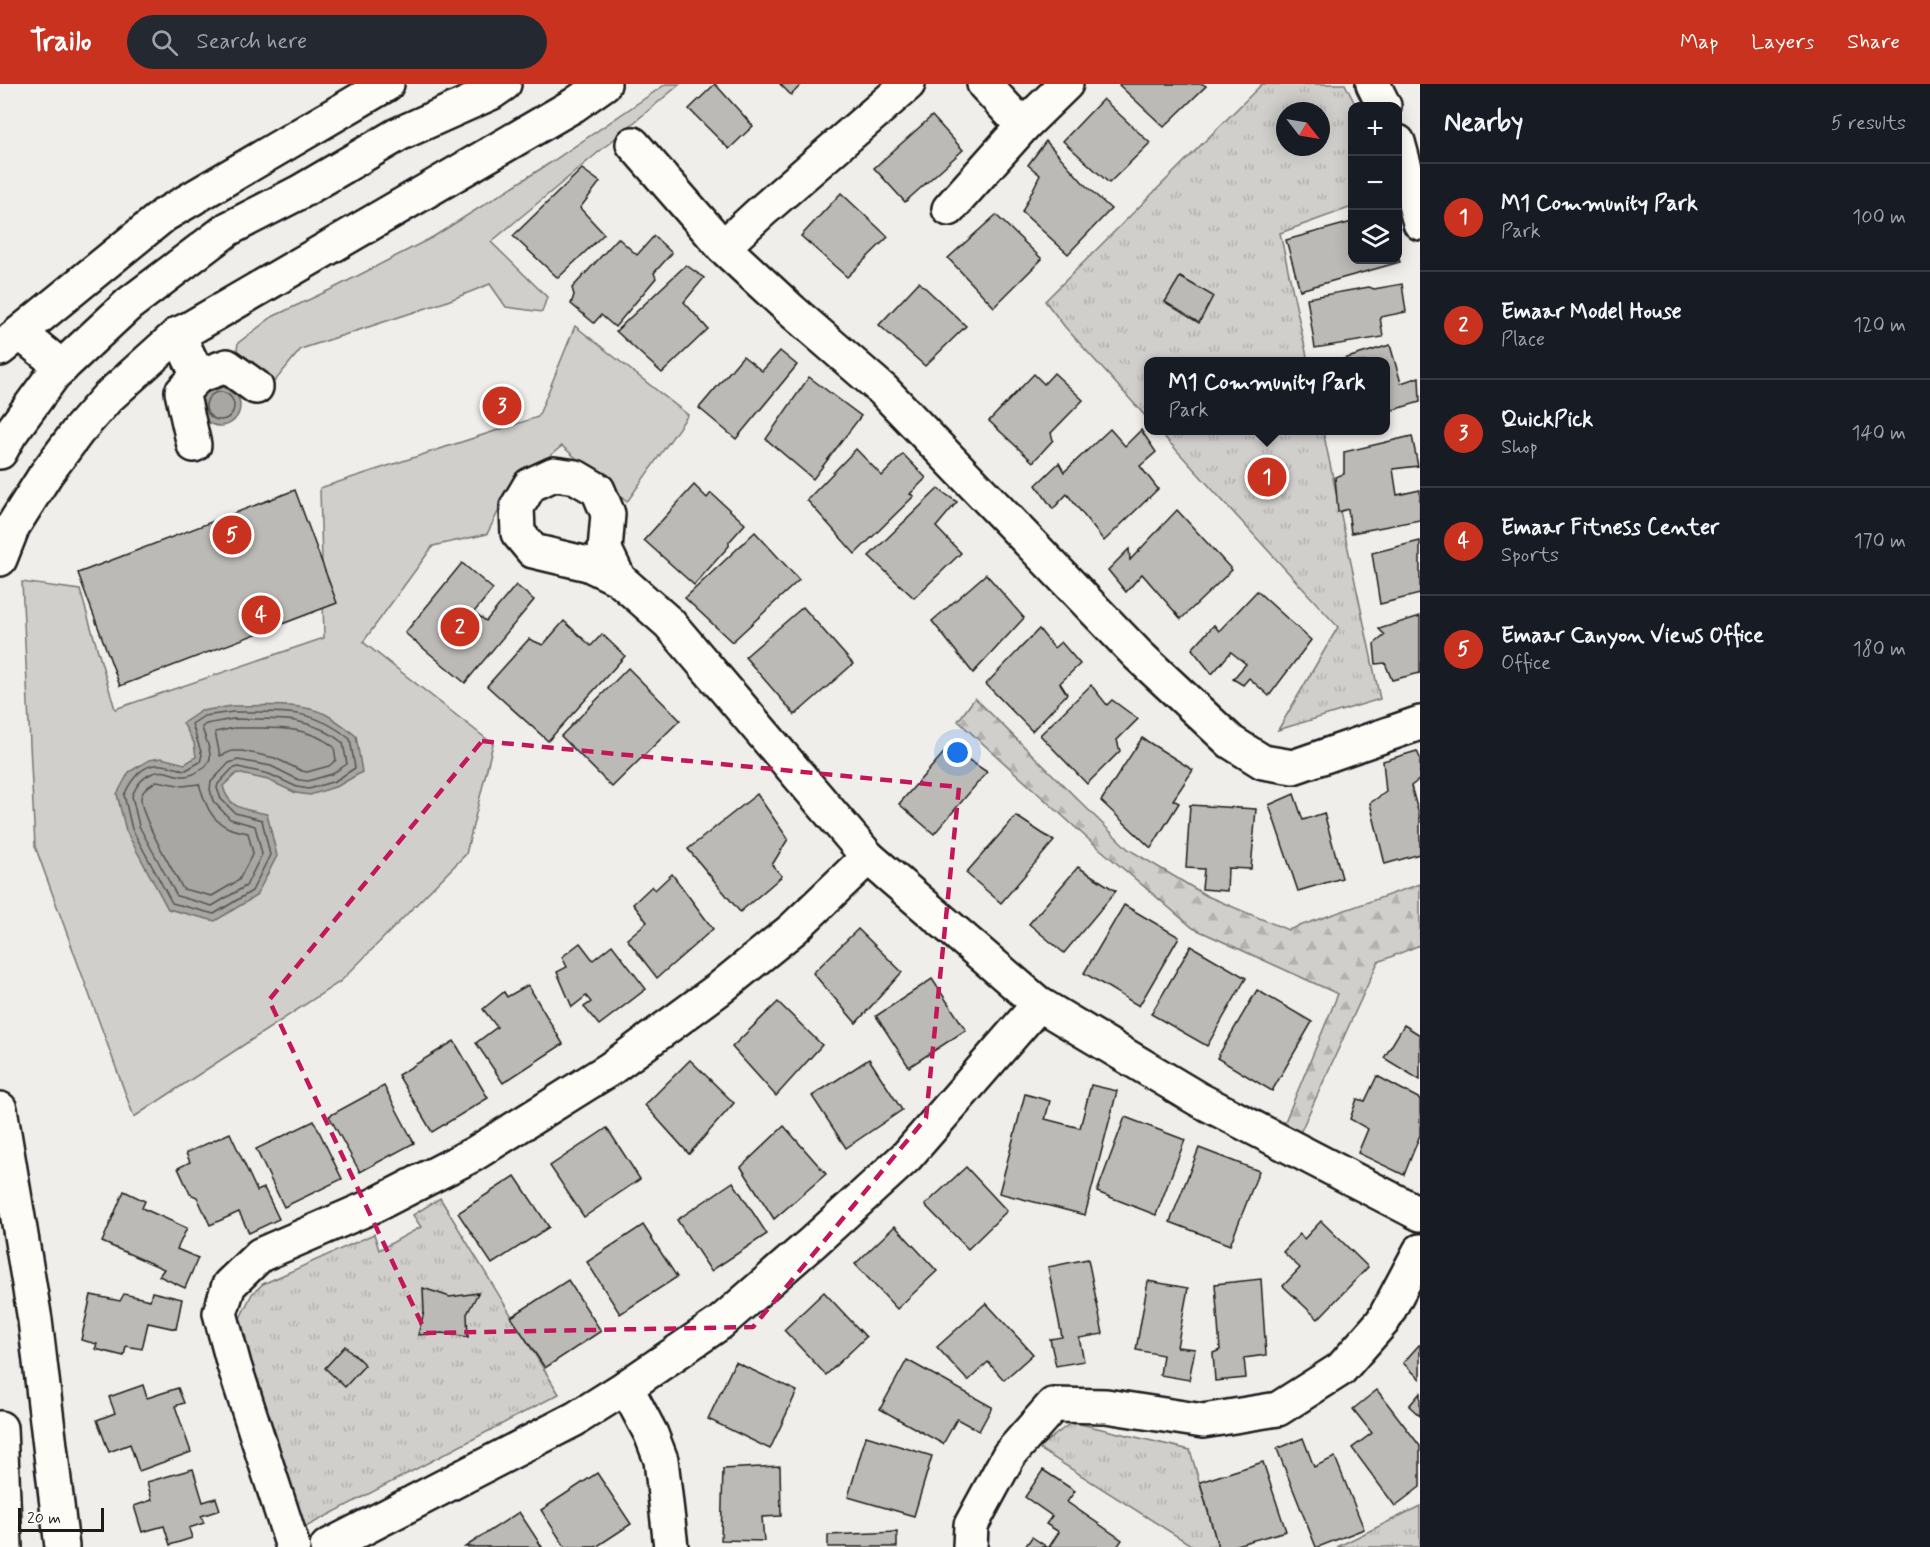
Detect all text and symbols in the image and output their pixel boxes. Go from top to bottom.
search box [127,15,547,69]
text: Trailo [30,24,91,61]
icon: search [148,26,181,59]
text: Search here [196,28,307,56]
text: Map [1680,28,1718,56]
text: Layers [1751,28,1814,56]
text: Share [1847,28,1900,56]
north arrow [1276,102,1330,156]
map controls [1348,102,1402,264]
button: + [1348,102,1402,156]
text: Nearby [1444,106,1523,140]
text: 5 results [1831,110,1906,137]
button: − [1348,156,1402,210]
text: M1 Community Park [1501,190,1698,218]
text: 1 [1459,204,1468,231]
text: 100 m [1852,204,1906,231]
button: layers [1348,210,1402,264]
text: Park [1501,218,1541,245]
text: Emaar Model House [1501,298,1682,326]
text: 2 [1459,312,1468,339]
text: 120 m [1853,312,1906,339]
text: Place [1501,326,1545,353]
popup [1144,357,1390,435]
text: M1 Community Park [1169,369,1365,397]
pin: 3 [482,384,522,428]
text: Park [1169,397,1208,424]
text: QuickPick [1501,406,1593,434]
text: 3 [1459,420,1468,447]
text: 140 m [1852,420,1906,447]
text: Shop [1501,434,1538,461]
pin: 1 [1248,454,1286,500]
pin: 5 [212,512,252,558]
text: Emaar Fitness Center [1501,514,1719,542]
text: 4 [1458,528,1469,555]
text: 170 m [1854,528,1906,555]
text: Sports [1501,542,1559,569]
pin: 4 [242,592,280,638]
pin: 2 [440,604,480,650]
text: Emaar Canyon Views Office [1501,622,1764,650]
text: 5 [1458,636,1470,663]
text: 180 m [1853,636,1906,663]
text: Office [1501,650,1551,677]
your location [943,738,972,767]
scale bar [18,1505,104,1532]
text: 20 m [27,1508,61,1529]

